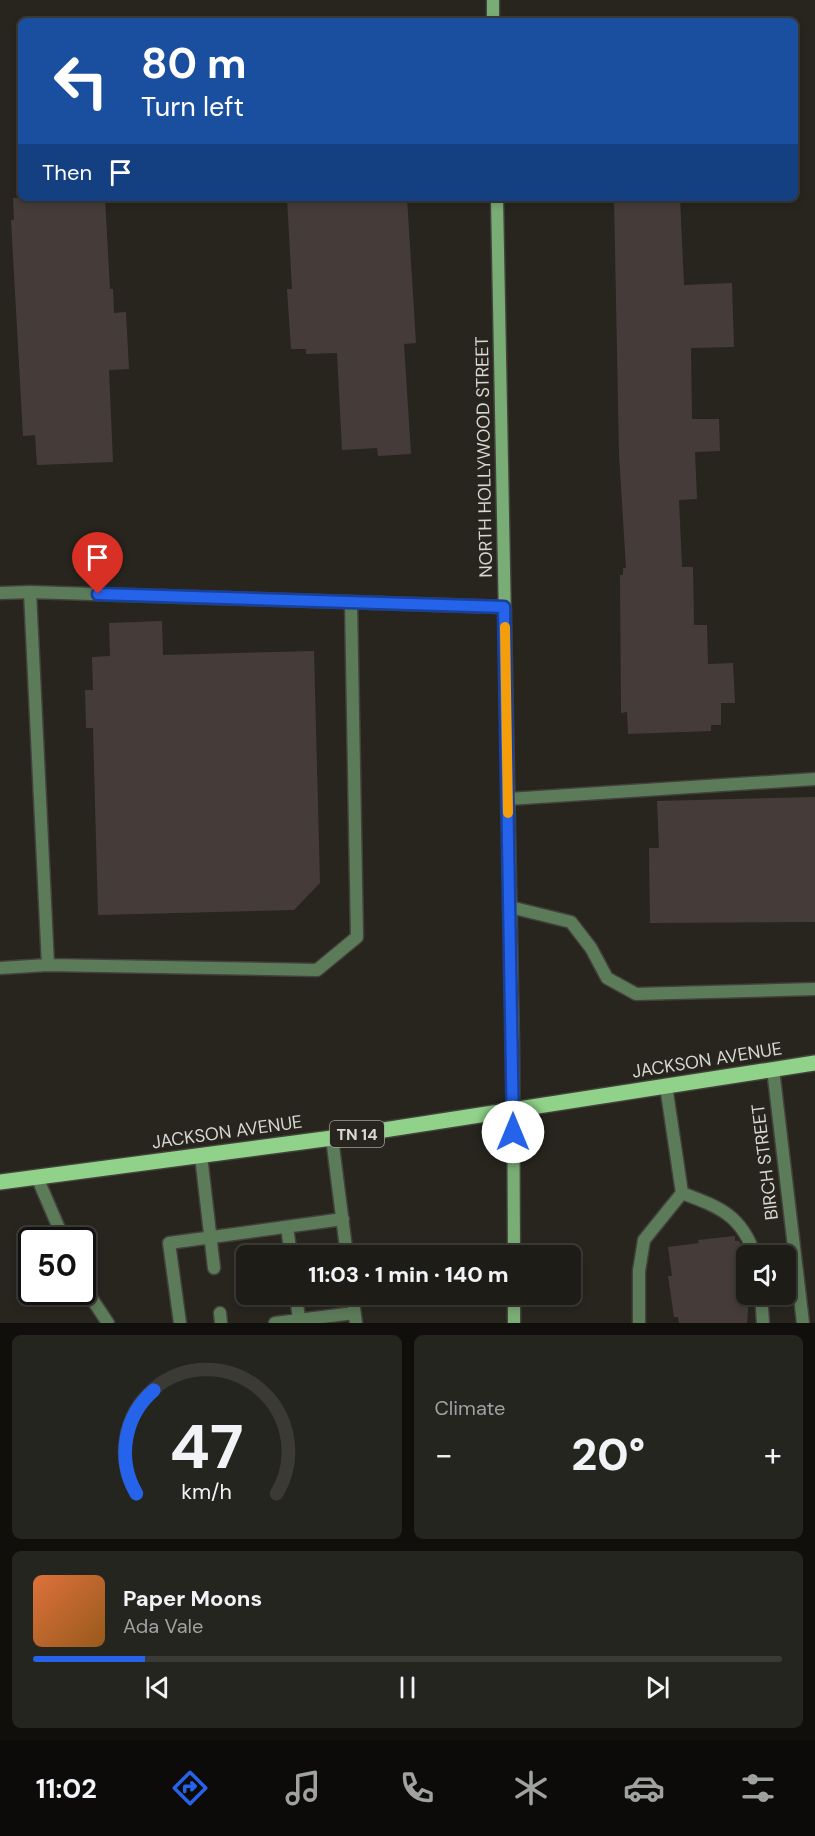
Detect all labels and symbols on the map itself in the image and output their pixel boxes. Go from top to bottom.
street label: NORTH HOLLYWOOD STREET [470,336,498,578]
pin [72,532,123,594]
street label: JACKSON AVENUE [630,1036,784,1084]
position arrow [481,1100,545,1164]
street label: BIRCH STREET [746,1102,784,1222]
street label: JACKSON AVENUE [150,1110,304,1154]
road number: TN 14 [330,1121,384,1147]
speed limit sign: 50 [18,1227,96,1305]

